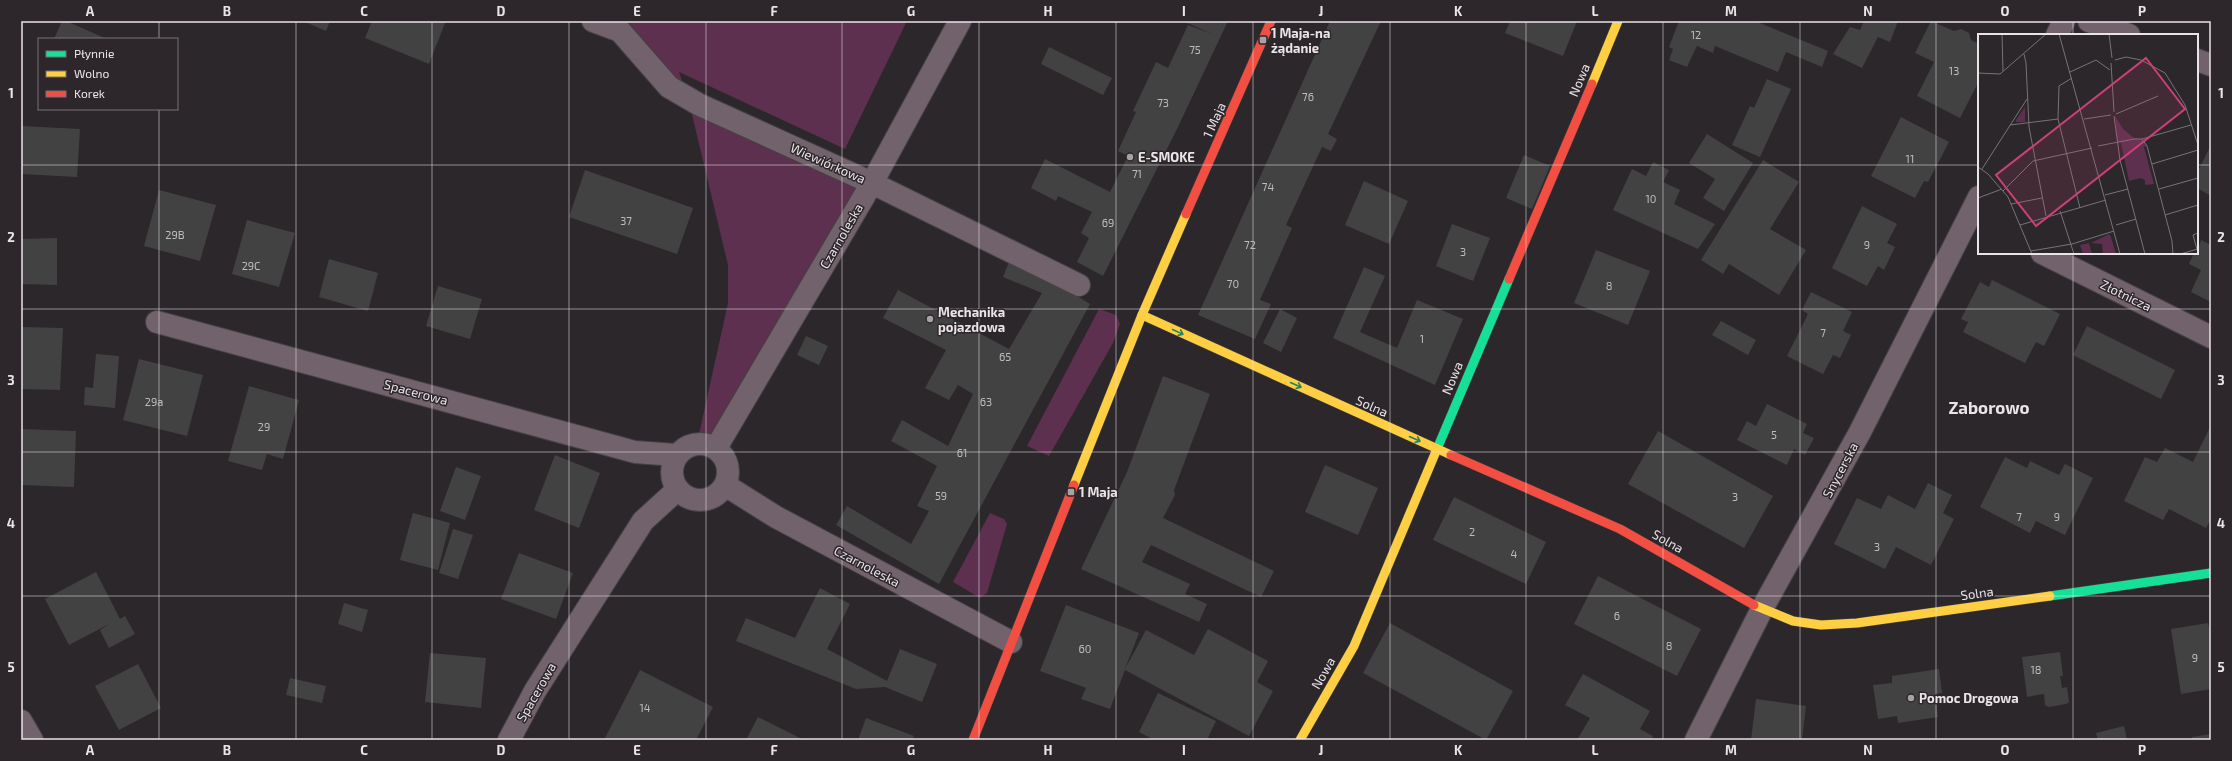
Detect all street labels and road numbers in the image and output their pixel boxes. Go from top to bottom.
street label: Nowa [1565,61,1593,99]
street label: 1 Maja [1199,100,1229,140]
street label: Wiewiórkowa [788,139,868,187]
street label: Czarnoleska [816,201,866,271]
street label: Złotnicza [2098,276,2154,314]
street label: Nowa [1438,359,1466,397]
street label: Spacerowa [382,376,450,408]
street label: Solna [1354,392,1390,420]
street label: Snycerska [1819,440,1861,500]
street label: Solna [1650,526,1686,556]
street label: Czarnoleska [831,542,903,590]
street label: Solna [1959,583,1995,603]
street label: Nowa [1307,654,1339,692]
street label: Spacerowa [513,660,559,724]

